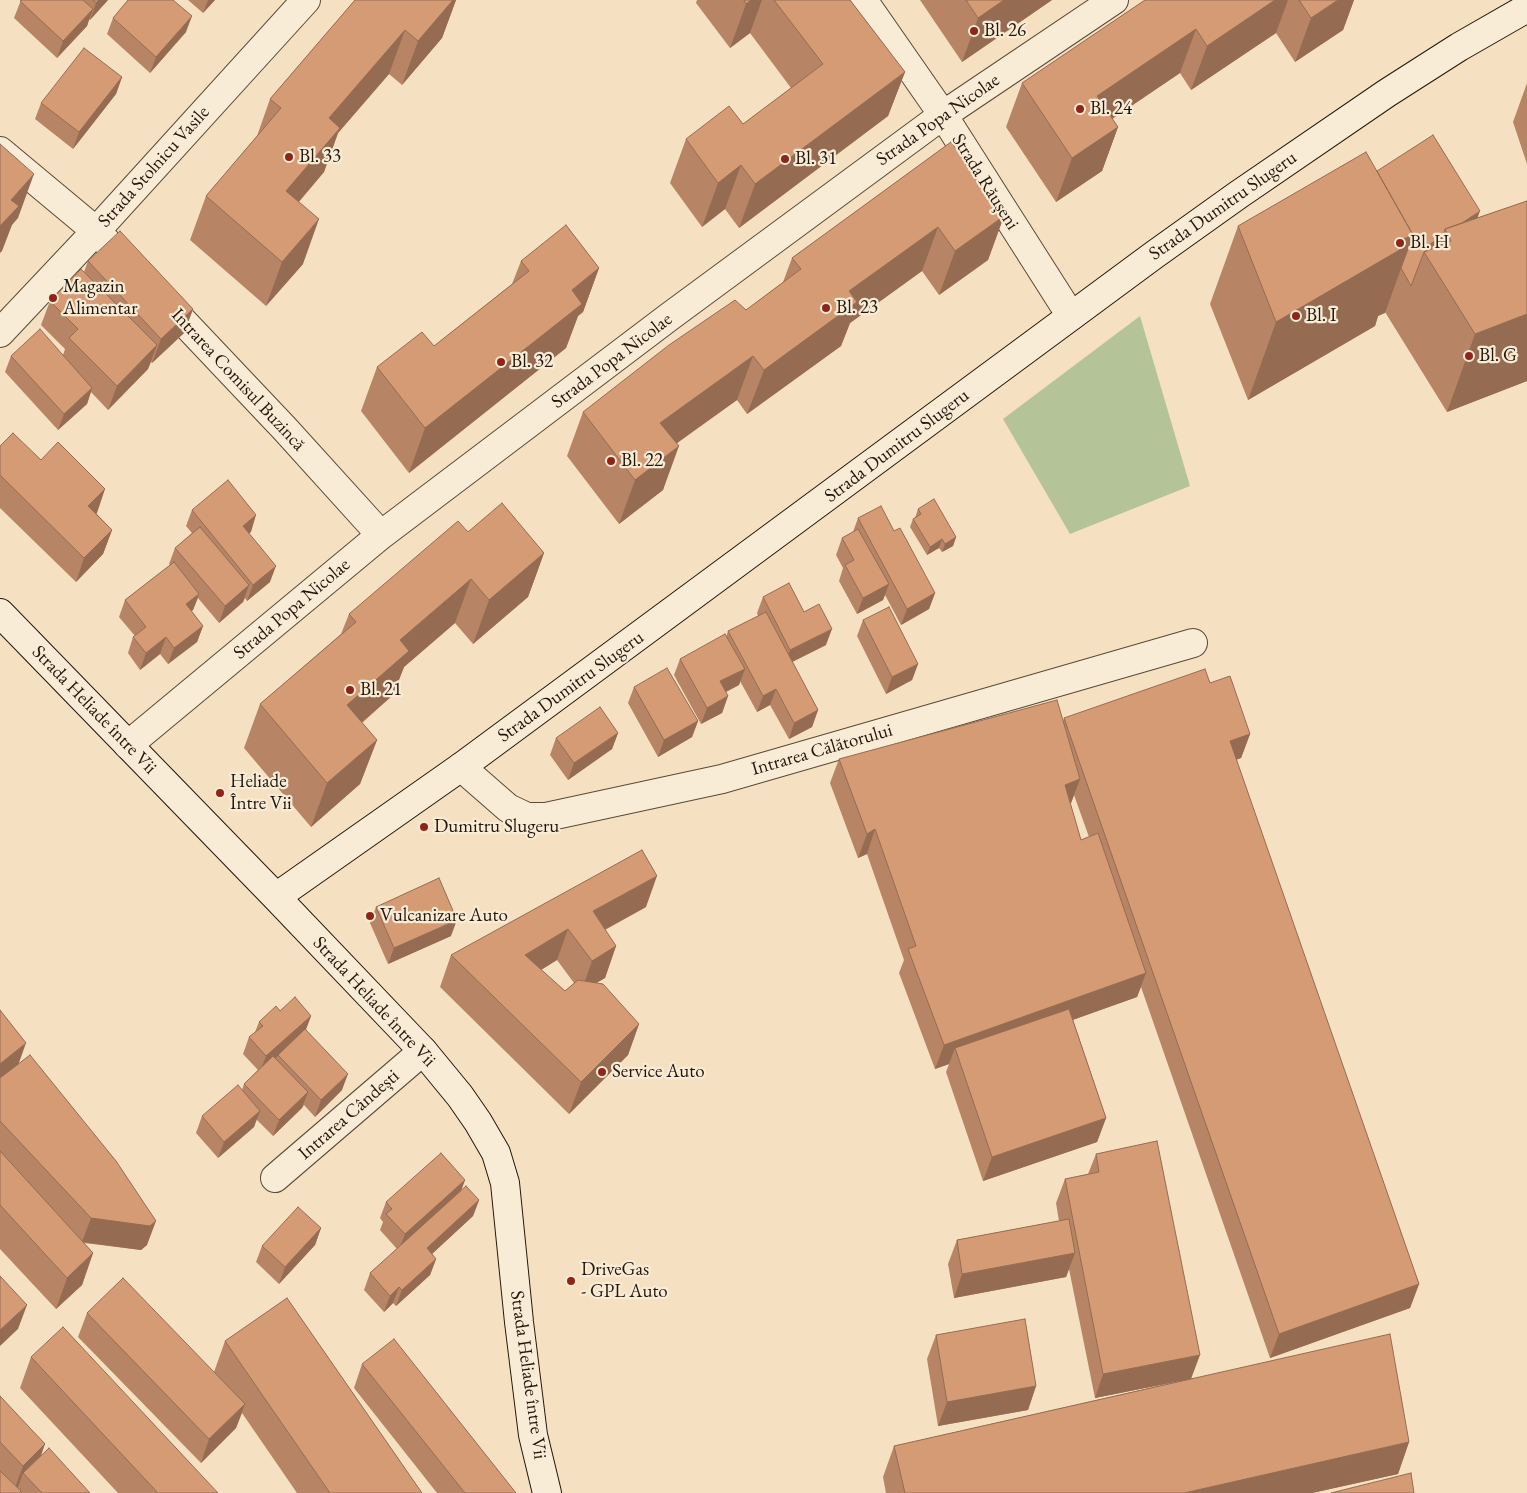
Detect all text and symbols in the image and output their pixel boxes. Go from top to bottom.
place label: Bl. 26 [984,20,1026,42]
marker: Bl. 26 [968,25,980,37]
street label: Strada Popa Nicolae [872,69,1004,171]
place label: Bl. 24 [1090,98,1132,120]
street label: Strada Stolnicu Vasile [93,102,215,232]
marker: Bl. 24 [1074,103,1086,115]
street label: Strada Răușeni [946,130,1024,234]
place label: Bl. 33 [299,146,341,168]
street label: Strada Dumitru Slugeru [1145,146,1301,266]
place label: Bl. 31 [795,148,837,170]
marker: Bl. 33 [283,151,295,163]
marker: Bl. 31 [779,153,791,165]
place label: Bl. H [1410,232,1449,254]
marker: Bl. H [1394,237,1406,249]
place label: Magazin Alimentar [63,276,137,320]
marker: Magazin Alimentar [47,292,59,304]
place label: Bl. 23 [836,297,878,319]
marker: Bl. 23 [820,302,832,314]
street label: Intrarea Comisul Buzincă [166,304,310,456]
place label: Bl. I [1306,305,1336,327]
street label: Strada Popa Nicolae [547,308,677,414]
marker: Bl. I [1290,310,1302,322]
place label: Bl. G [1479,345,1517,367]
marker: Bl. G [1463,350,1475,362]
place label: Bl. 32 [511,351,553,373]
marker: Bl. 32 [495,356,507,368]
street label: Strada Dumitru Slugeru [820,384,974,508]
place label: Bl. 22 [621,450,663,472]
marker: Bl. 22 [605,455,617,467]
street label: Strada Popa Nicolae [229,554,355,664]
street label: Strada Dumitru Slugeru [493,626,649,748]
street label: Strada Heliade între Vii [27,641,161,779]
place label: Bl. 21 [360,679,402,701]
marker: Bl. 21 [344,684,356,696]
street label: Intrarea Călătorului [749,719,895,781]
place label: Heliade Între Vii [230,771,292,815]
marker: Heliade Între Vii [214,787,226,799]
place label: Dumitru Slugeru [434,816,559,838]
marker: Dumitru Slugeru [418,821,430,833]
place label: Vulcanizare Auto [380,905,508,927]
marker: Vulcanizare Auto [364,910,376,922]
street label: Strada Heliade între Vii [308,932,440,1072]
place label: Service Auto [612,1061,705,1083]
street label: Intrarea Cândești [294,1065,404,1165]
marker: Service Auto [596,1066,608,1078]
place label: DriveGas - GPL Auto [581,1259,668,1303]
marker: DriveGas - GPL Auto [565,1275,577,1287]
street label: Strada Heliade între Vii [505,1289,551,1461]

